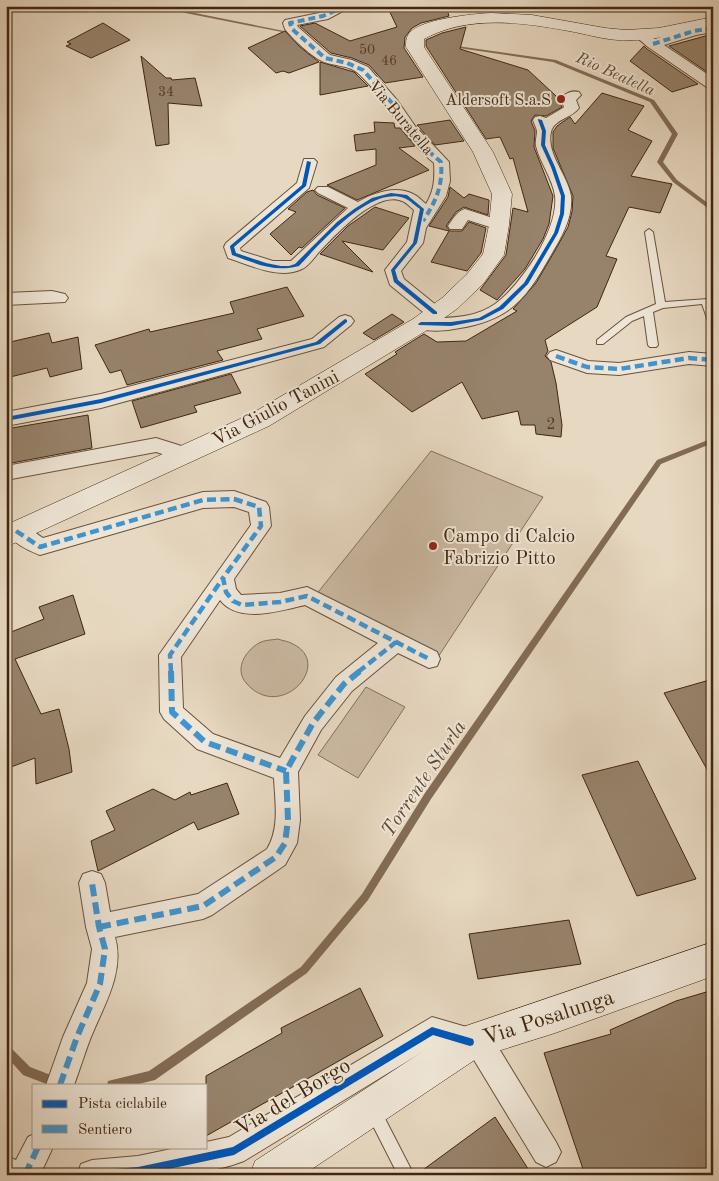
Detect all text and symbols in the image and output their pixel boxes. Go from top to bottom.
house number: 50 [359,43,375,57]
water label: Rio Beatella [572,50,657,99]
house number: 46 [381,54,397,68]
street label: Via Buratella [365,78,436,159]
house number: 34 [158,85,174,99]
place label: Aldersoft S.a.S [445,93,551,109]
marker: Aldersoft S.a.S [555,93,567,105]
street label: Via Giulio Tanini [210,368,343,451]
house number: 2 [546,417,556,433]
place label: Campo di Calcio Fabrizio Pitto [443,528,575,569]
marker: Campo di Calcio Fabrizio Pitto [427,540,439,552]
water label: Torrente Sturla [378,717,471,841]
street label: Via Posalunga [480,986,617,1049]
street label: Via del Borgo [231,1055,355,1141]
legend [32,1084,208,1148]
text: Pista ciclabile [78,1097,167,1112]
text: Sentiero [78,1123,132,1138]

